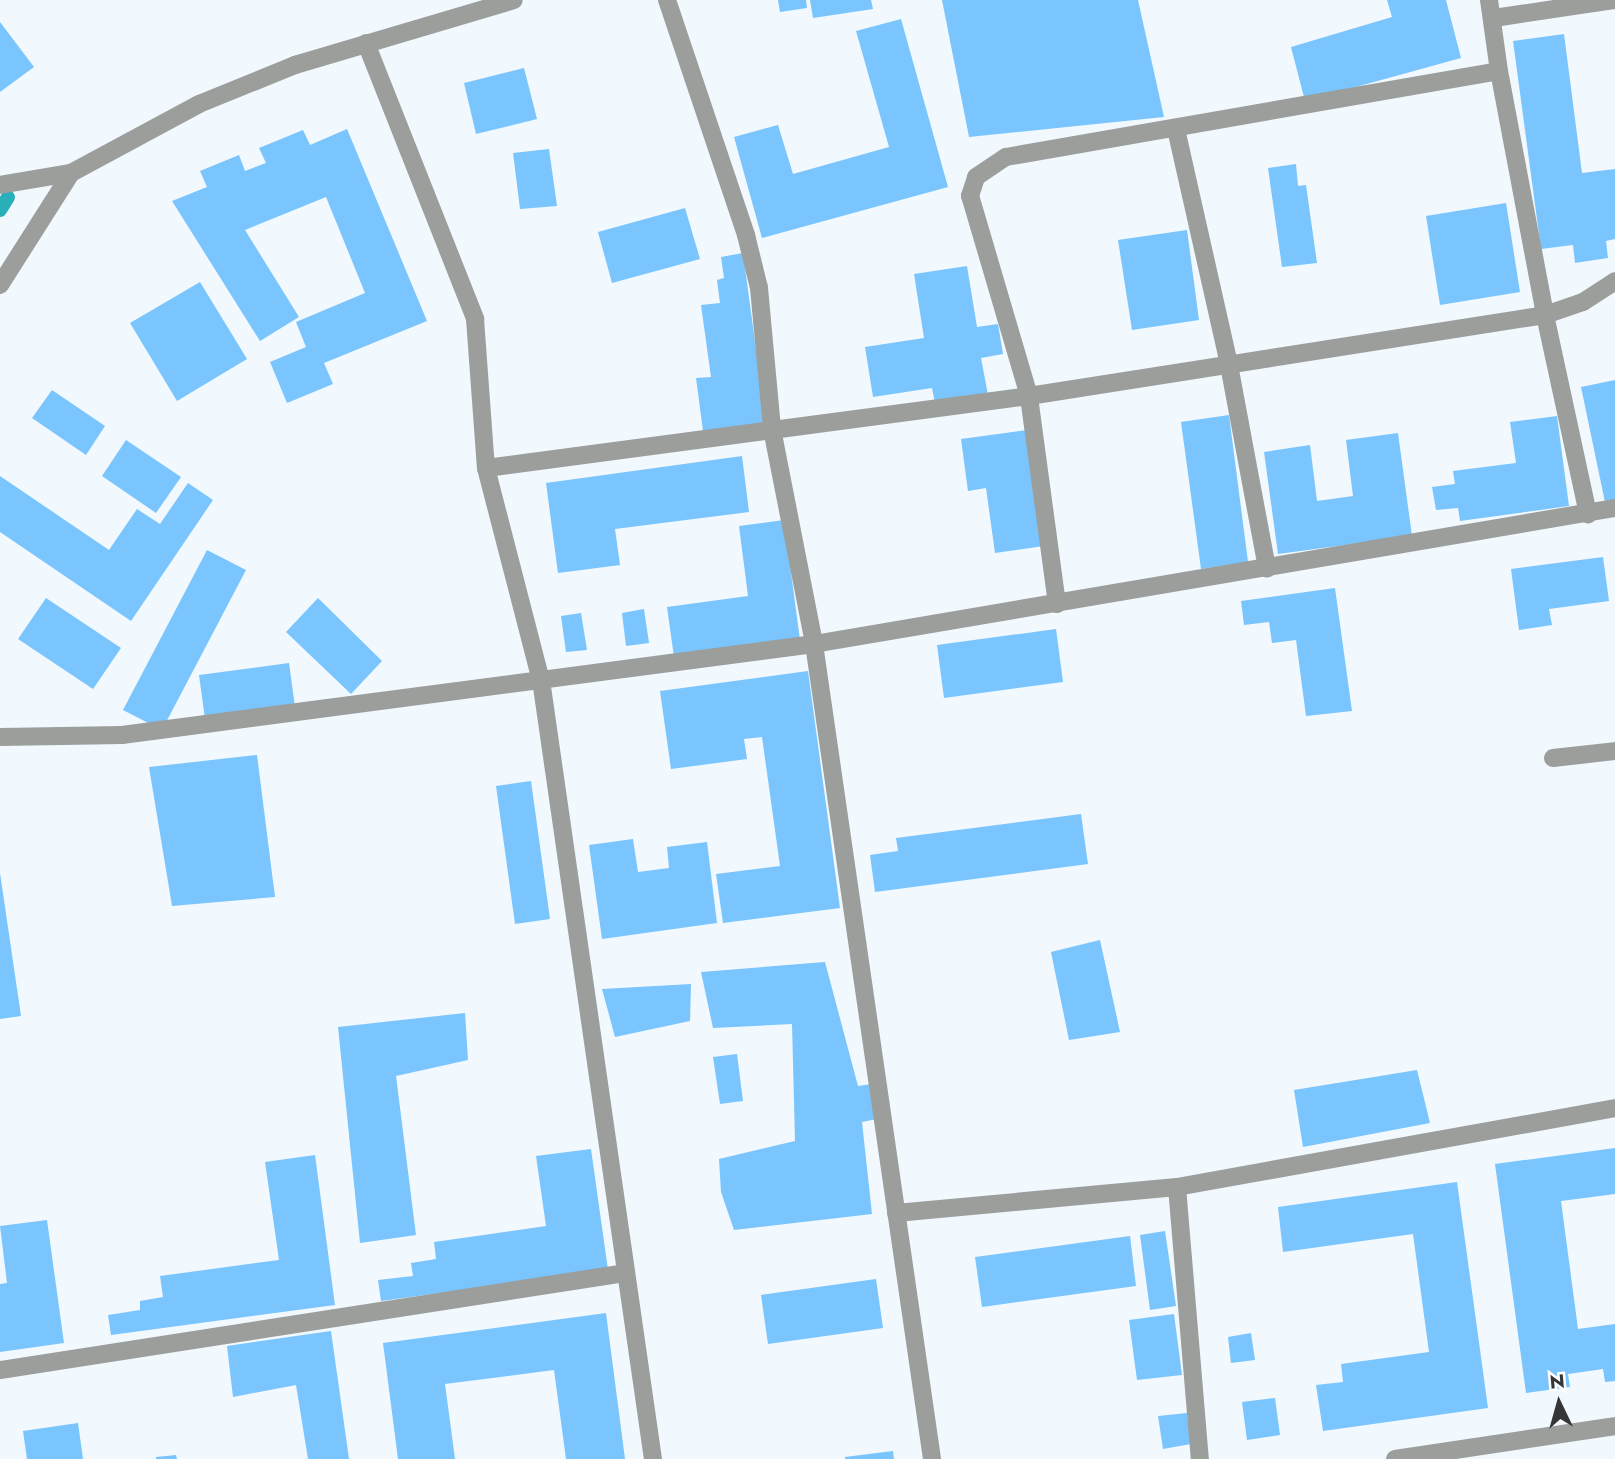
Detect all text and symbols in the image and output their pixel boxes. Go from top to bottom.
text: N [1548,1367,1566,1396]
north arrow [1524,1368,1594,1438]

